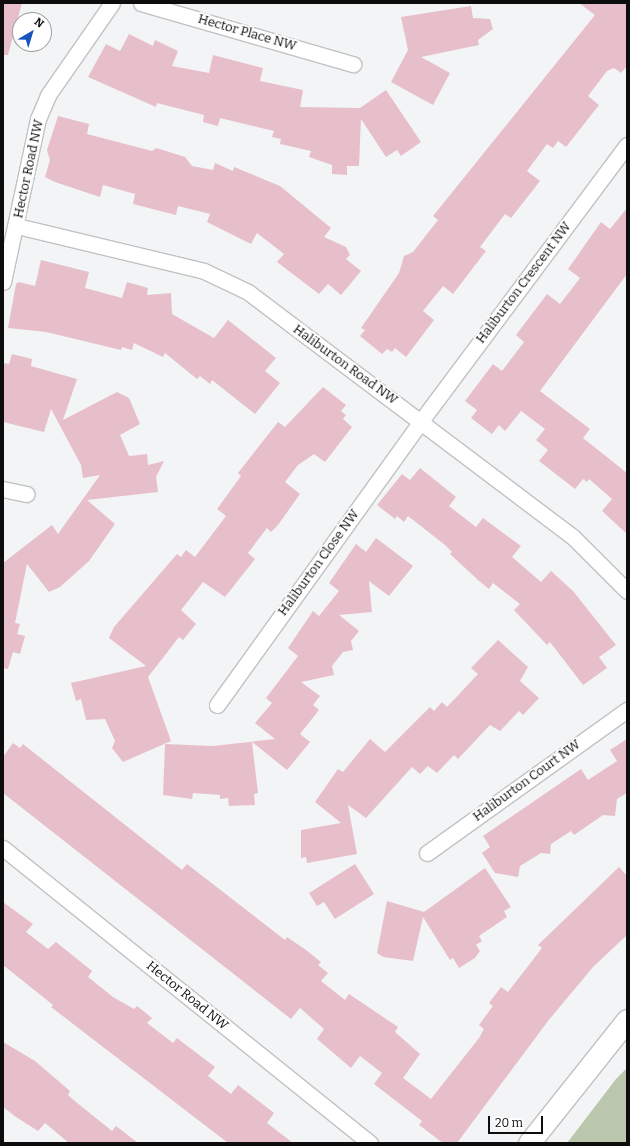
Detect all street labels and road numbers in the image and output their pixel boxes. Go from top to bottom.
street label: Hector Place NW [196,11,298,55]
street label: Hector Road NW [11,118,47,220]
street label: Haliburton Crescent NW [473,219,575,347]
street label: Haliburton Road NW [290,322,400,408]
street label: Haliburton Close NW [275,507,363,619]
street label: Haliburton Court NW [470,737,584,825]
street label: Hector Road NW [143,958,231,1034]

